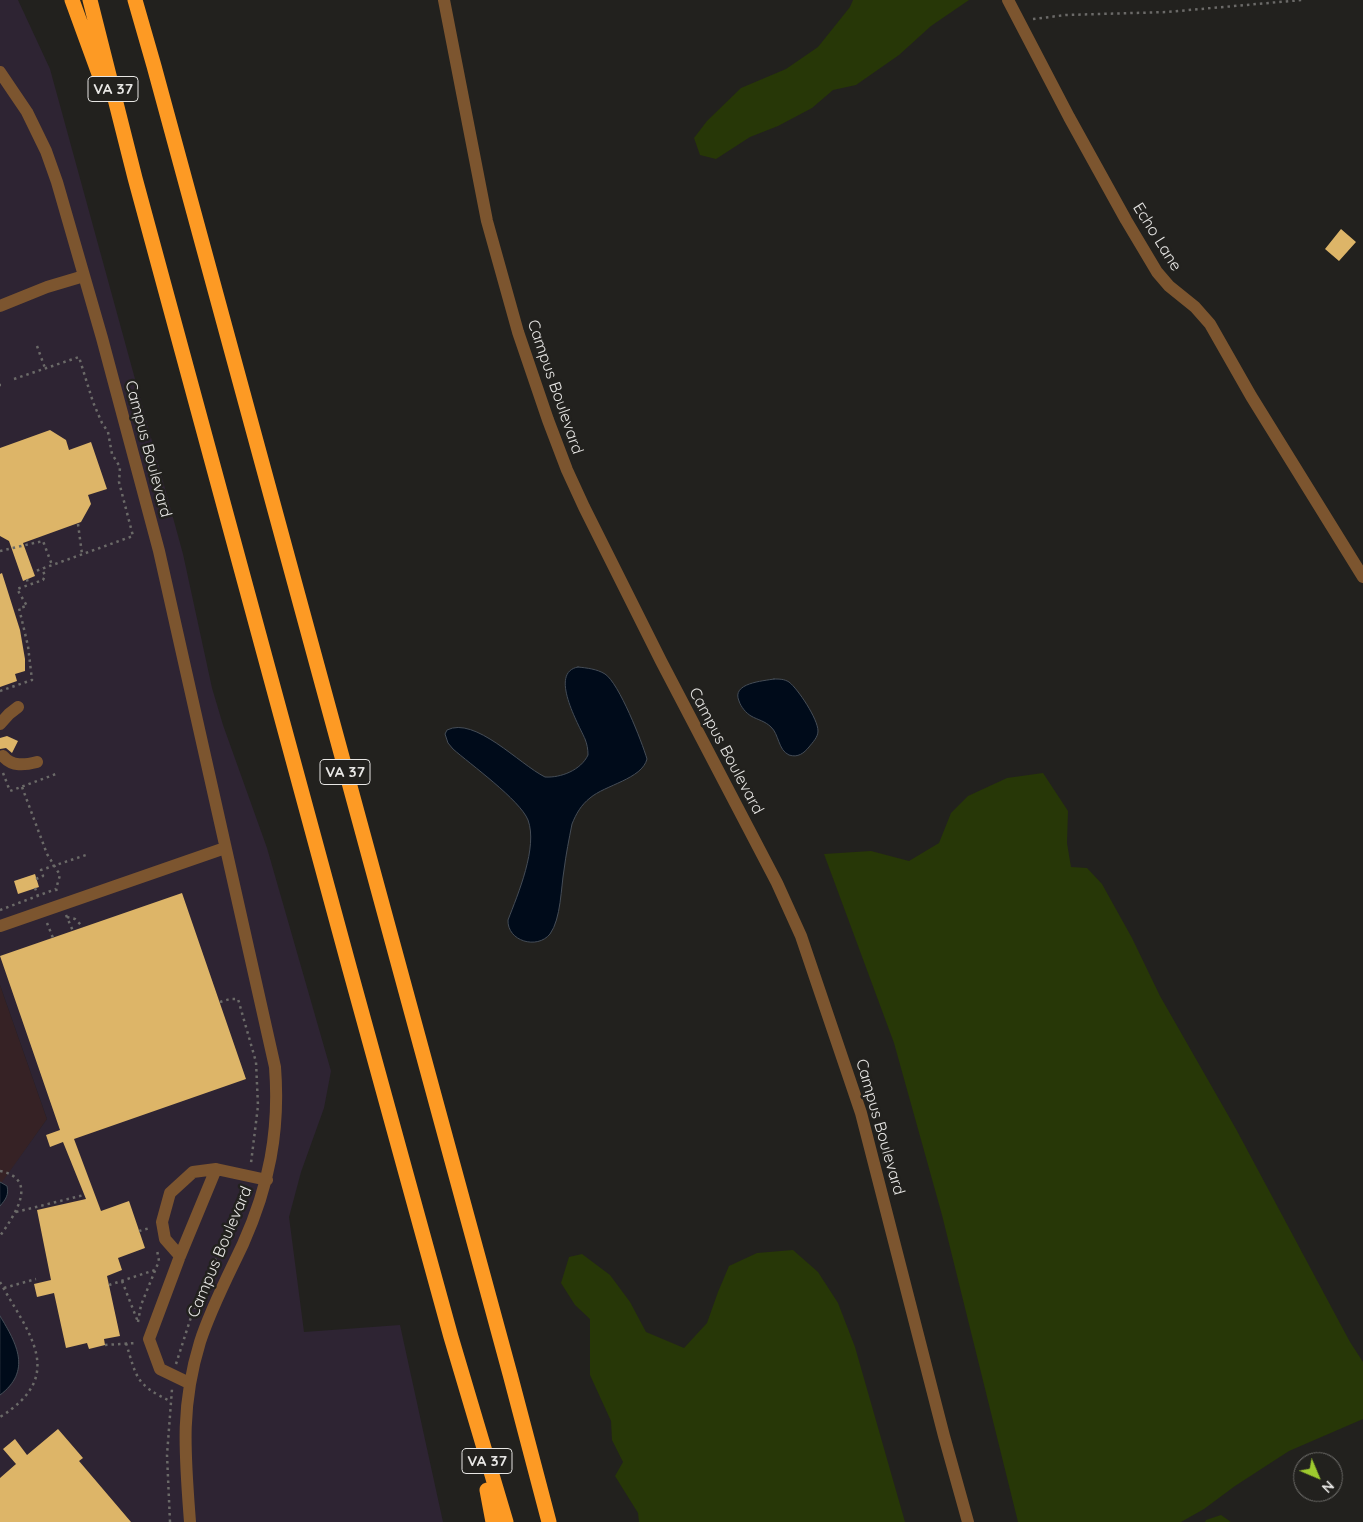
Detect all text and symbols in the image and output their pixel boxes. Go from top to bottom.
road number: VA 37 [88,76,138,102]
street label: Echo Lane [1128,199,1186,275]
street label: Campus Boulevard [523,317,587,457]
street label: Campus Boulevard [121,379,175,519]
street label: Campus Boulevard [684,684,768,818]
road number: VA 37 [320,760,370,784]
street label: Campus Boulevard [851,1057,909,1197]
street label: Campus Boulevard [184,1183,256,1321]
road number: VA 37 [462,1448,512,1474]
north arrow [1293,1452,1343,1502]
text: N [1318,1477,1338,1497]

